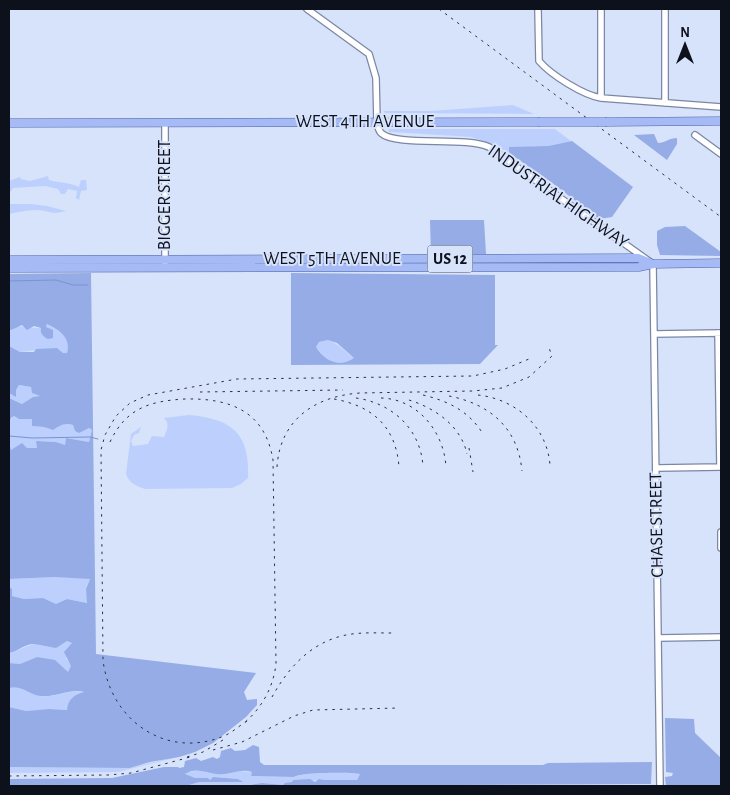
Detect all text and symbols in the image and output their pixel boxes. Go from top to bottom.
north arrow [660,20,710,70]
text: N [680,26,690,40]
street label: WEST 4TH AVENUE [296,113,435,131]
street label: BIGGER STREET [156,140,174,250]
street label: INDUSTRIAL HIGHWAY [484,142,632,253]
road number: US 12 [428,245,472,272]
street label: WEST 5TH AVENUE [263,250,401,268]
street label: CHASE STREET [647,472,667,578]

